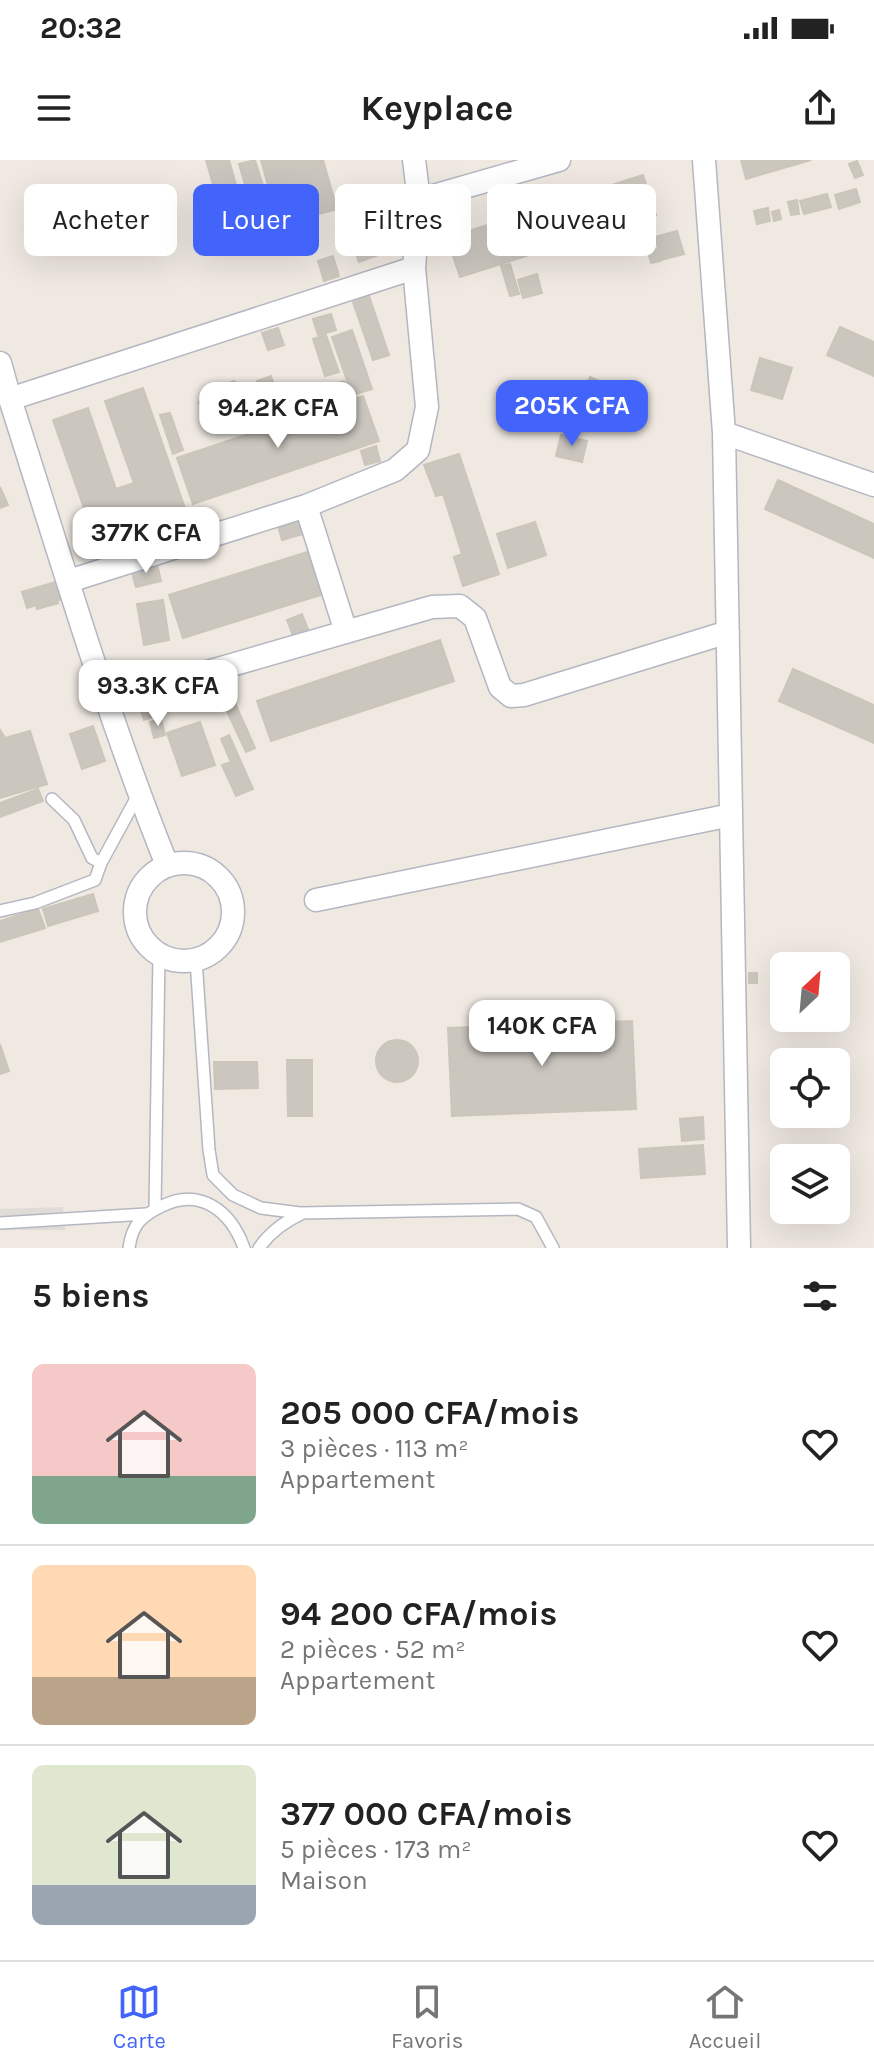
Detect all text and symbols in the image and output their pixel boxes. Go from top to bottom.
text: 20:32 [40,10,122,46]
icon: menu [32,86,76,130]
icon: share [798,86,842,130]
text: Keyplace [361,87,513,129]
chip: Acheter [24,184,177,256]
chip: Louer [193,184,319,256]
chip: Filtres [335,184,471,256]
chip: Nouveau [487,184,656,256]
pin: 205K CFA [489,380,655,448]
pin: 94.2K CFA [186,382,370,450]
text: 205K CFA [514,390,630,421]
text: 94.2K CFA [217,392,339,423]
pin: 377K CFA [63,507,229,575]
text: 377K CFA [91,517,201,548]
pin: 93.3K CFA [66,660,250,728]
text: 93.3K CFA [97,670,219,701]
north arrow [770,952,850,1032]
map controls [770,952,850,1224]
pin: 140K CFA [459,1000,625,1068]
text: 140K CFA [487,1010,597,1041]
button: locate [770,1048,850,1128]
button: layers [770,1144,850,1224]
icon: filters [798,1274,842,1318]
text: 5 biens [32,1276,150,1316]
text: 205 000 CFA/mois [280,1393,579,1433]
icon: home [96,1396,192,1492]
icon: heart [798,1422,842,1466]
text: 3 pièces · 113 m² [280,1433,469,1464]
text: Appartement [280,1464,435,1495]
text: 94 200 CFA/mois [280,1594,558,1634]
icon: home [96,1597,192,1693]
icon: heart [798,1623,842,1667]
text: 2 pièces · 52 m² [280,1634,466,1665]
text: Appartement [280,1665,435,1696]
text: 377 000 CFA/mois [280,1794,573,1834]
icon: home [96,1797,192,1893]
icon: heart [798,1823,842,1867]
text: 5 pièces · 173 m² [280,1834,472,1865]
text: Maison [280,1865,368,1896]
tab: Carte [113,1980,166,2054]
tab: Favoris [391,1980,463,2054]
tab: Accueil [689,1980,761,2054]

